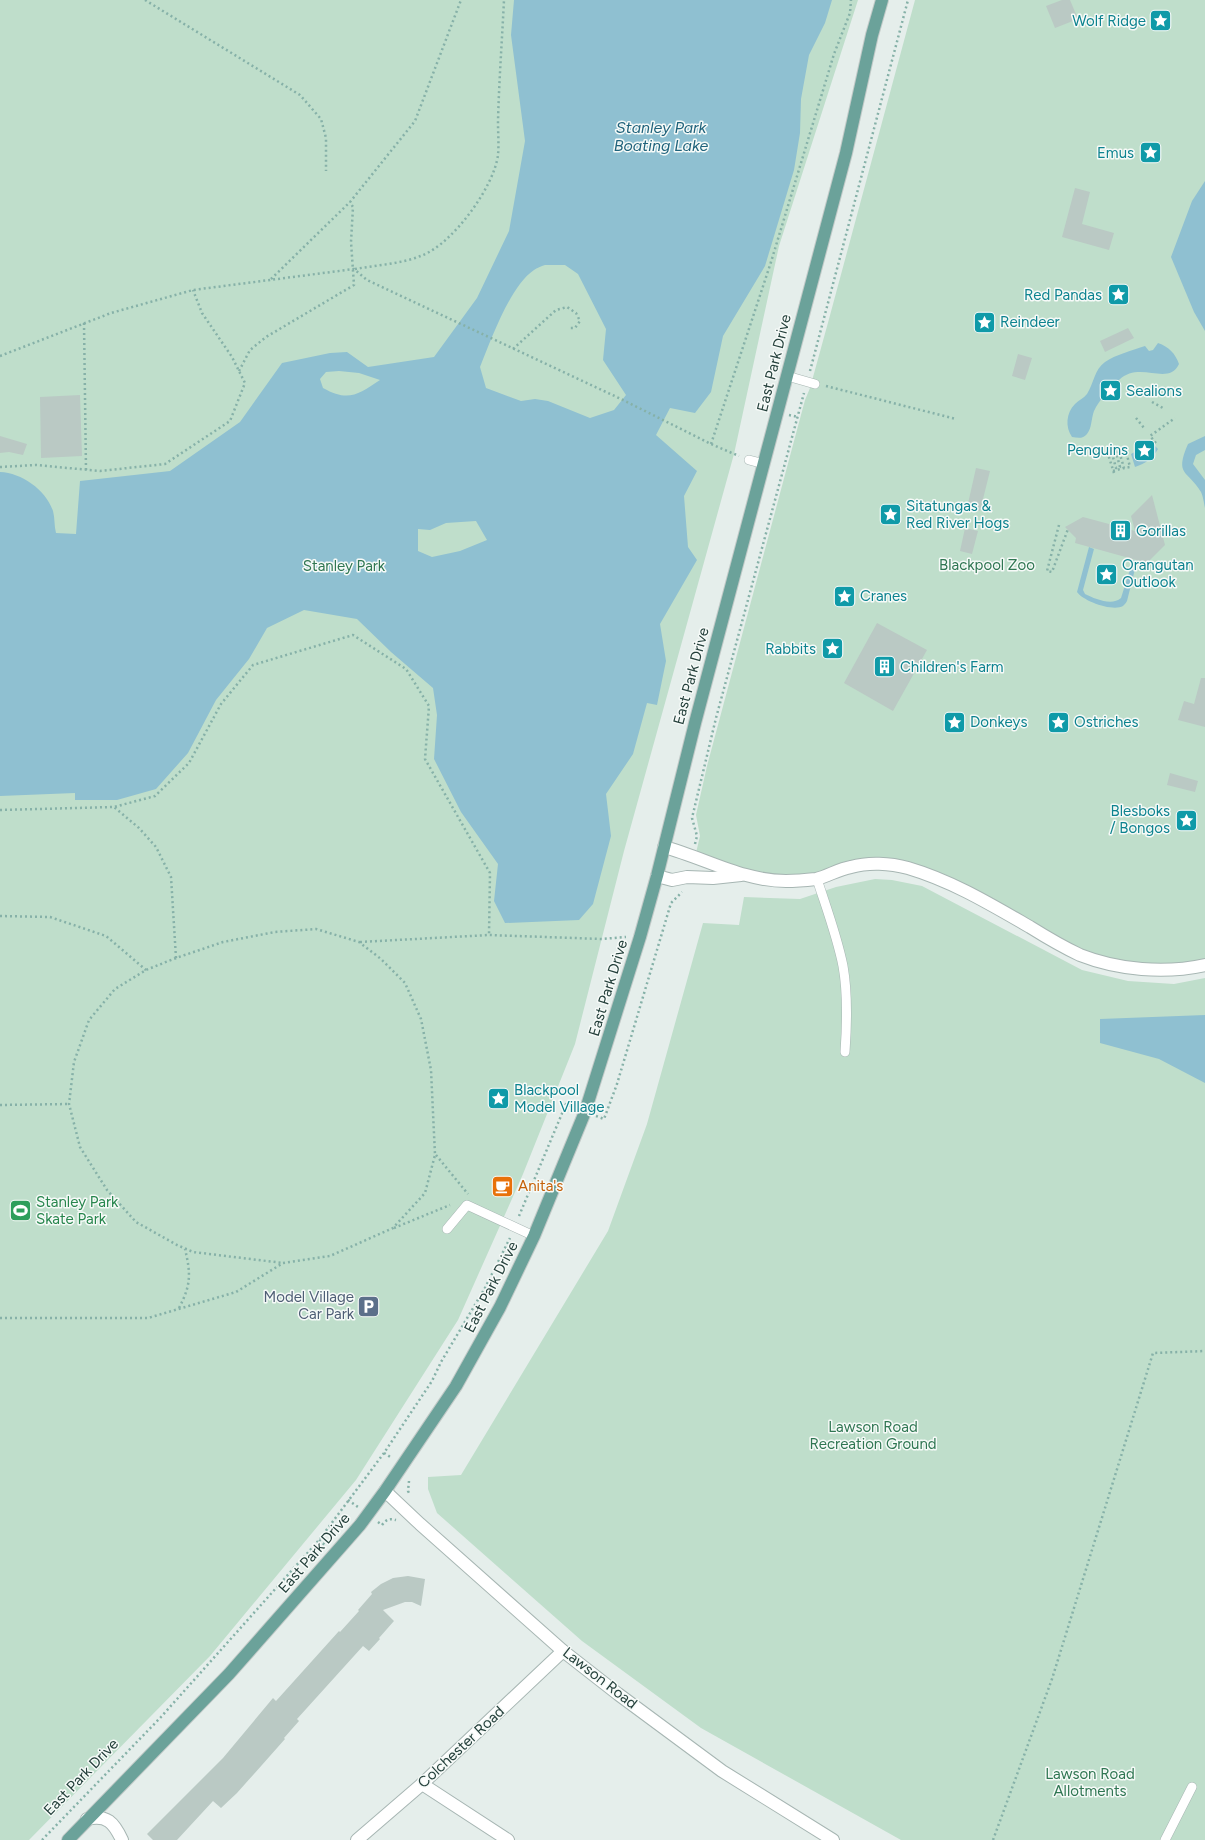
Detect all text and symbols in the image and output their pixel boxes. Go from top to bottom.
place icon: Wolf Ridge [1148,8,1174,34]
place label: Wolf Ridge [1072,12,1146,30]
water label: Stanley Park Boating Lake [614,118,709,155]
place icon: Emus [1137,140,1163,166]
place label: Emus [1097,144,1134,162]
place icon: Red Pandas [1105,282,1131,308]
place label: Red Pandas [1024,286,1102,304]
place icon: Reindeer [972,309,998,335]
street label: East Park Drive [753,312,795,414]
place label: Reindeer [1000,313,1060,331]
place icon: Sealions [1097,378,1123,404]
place label: Sealions [1126,382,1182,400]
place icon: Penguins [1131,437,1157,463]
place label: Penguins [1067,441,1128,459]
place label: Sitatungas & Red River Hogs [906,497,1009,532]
place icon: Sitatungas & Red River Hogs [877,502,903,528]
building icon: Gorillas [1107,518,1133,544]
place label: Gorillas [1136,522,1186,540]
park label: Blackpool Zoo [939,556,1035,574]
place label: Orangutan Outlook [1122,556,1194,591]
park label: Stanley Park [303,557,386,575]
place icon: Orangutan Outlook [1094,561,1120,587]
place icon: Cranes [831,583,857,609]
place label: Cranes [860,587,907,605]
street label: East Park Drive [669,625,713,727]
place icon: Rabbits [819,636,845,662]
place label: Rabbits [765,640,816,658]
building icon: Children's Farm [872,654,898,680]
place label: Children's Farm [900,658,1004,676]
place icon: Donkeys [942,709,968,735]
place icon: Ostriches [1046,709,1072,735]
place label: Donkeys [970,713,1027,731]
place label: Ostriches [1074,713,1139,731]
place label: Blesboks / Bongos [1110,802,1170,837]
place icon: Blesboks / Bongos [1173,807,1199,833]
street label: East Park Drive [585,938,631,1038]
place label: Blackpool Model Village [514,1081,605,1116]
place icon: Blackpool Model Village [485,1086,511,1112]
cafe icon: Anita's [489,1173,515,1199]
place label: Anita's [518,1177,563,1195]
place label: Stanley Park Skate Park [36,1193,119,1228]
sports icon: Stanley Park Skate Park [8,1198,34,1224]
street label: East Park Drive [460,1238,522,1336]
place label: Model Village Car Park [264,1288,355,1323]
parking icon: Model Village Car Park [356,1293,382,1319]
park label: Lawson Road Recreation Ground [809,1418,937,1453]
street label: East Park Drive [274,1509,354,1597]
street label: Lawson Road [559,1643,641,1713]
street label: Colchester Road [414,1702,508,1792]
street label: East Park Drive [40,1735,122,1819]
park label: Lawson Road Allotments [1045,1765,1135,1800]

